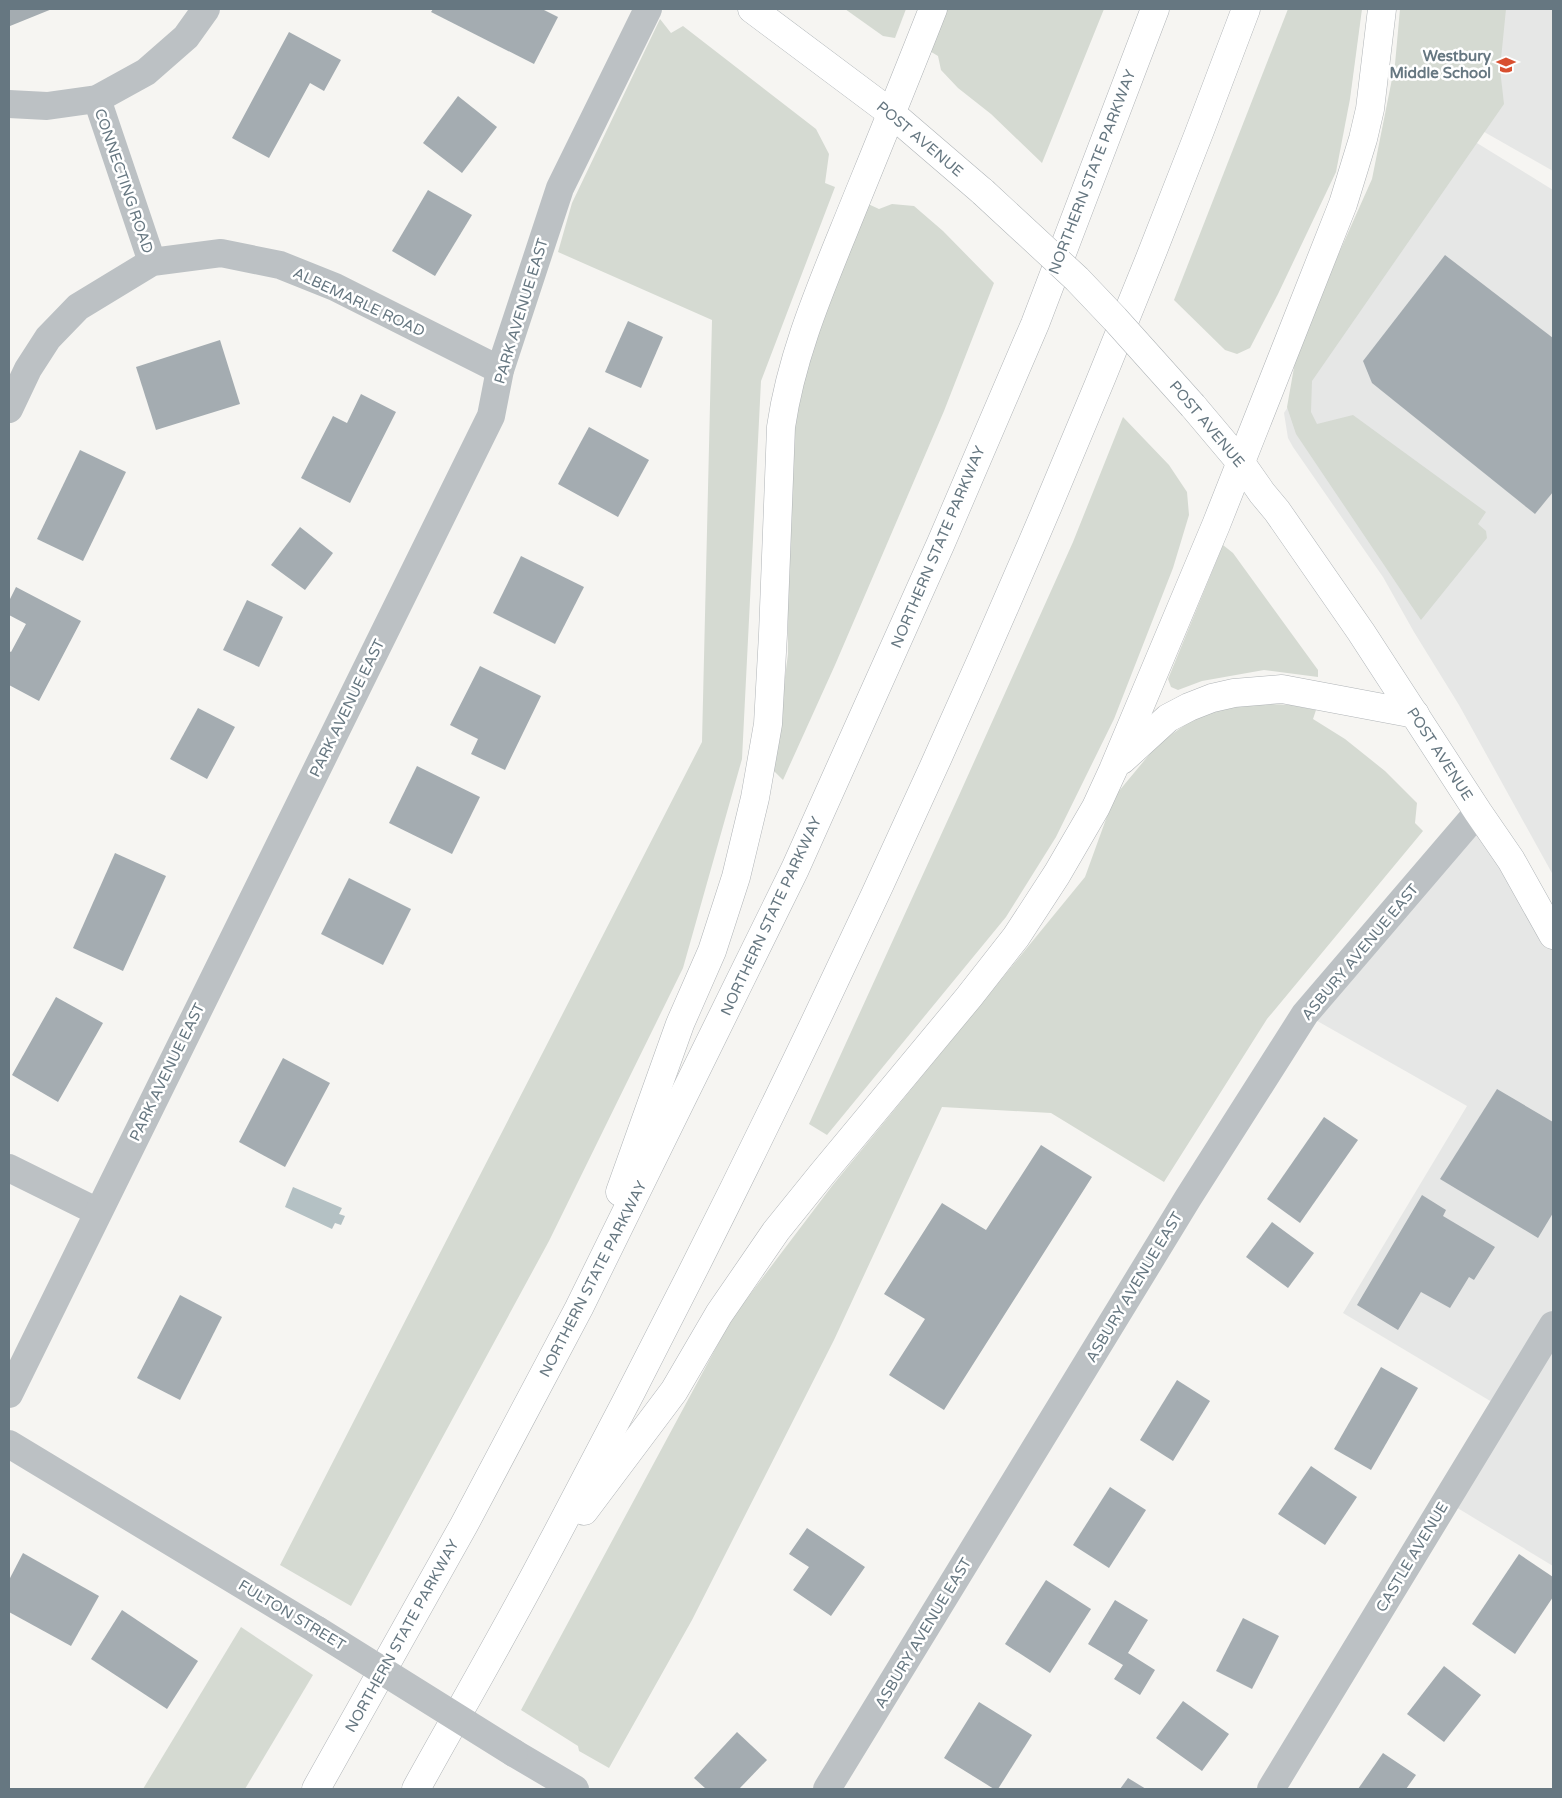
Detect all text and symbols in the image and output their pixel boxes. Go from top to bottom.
place label: Westbury Middle School [1390,47,1491,82]
school or university icon: Westbury Middle School [1495,54,1517,76]
street label: NORTHERN STATE PARKWAY [1045,67,1140,277]
street label: POST AVENUE [873,98,967,180]
street label: CONNECTING ROAD [91,106,157,256]
street label: PARK AVENUE EAST [490,236,552,386]
street label: ALBEMARLE ROAD [290,264,428,340]
street label: POST AVENUE [1166,377,1248,471]
street label: NORTHERN STATE PARKWAY [887,443,989,651]
street label: PARK AVENUE EAST [306,636,388,780]
street label: POST AVENUE [1403,704,1477,804]
street label: NORTHERN STATE PARKWAY [717,813,825,1018]
street label: ASBURY AVENUE EAST [1298,880,1422,1024]
street label: PARK AVENUE EAST [126,1000,208,1144]
street label: NORTHERN STATE PARKWAY [536,1178,651,1380]
street label: ASBURY AVENUE EAST [1082,1209,1186,1365]
street label: CASTLE AVENUE [1372,1499,1452,1615]
street label: NORTHERN STATE PARKWAY [341,1536,463,1736]
street label: ASBURY AVENUE EAST [871,1555,975,1711]
street label: FULTON STREET [235,1576,349,1654]

